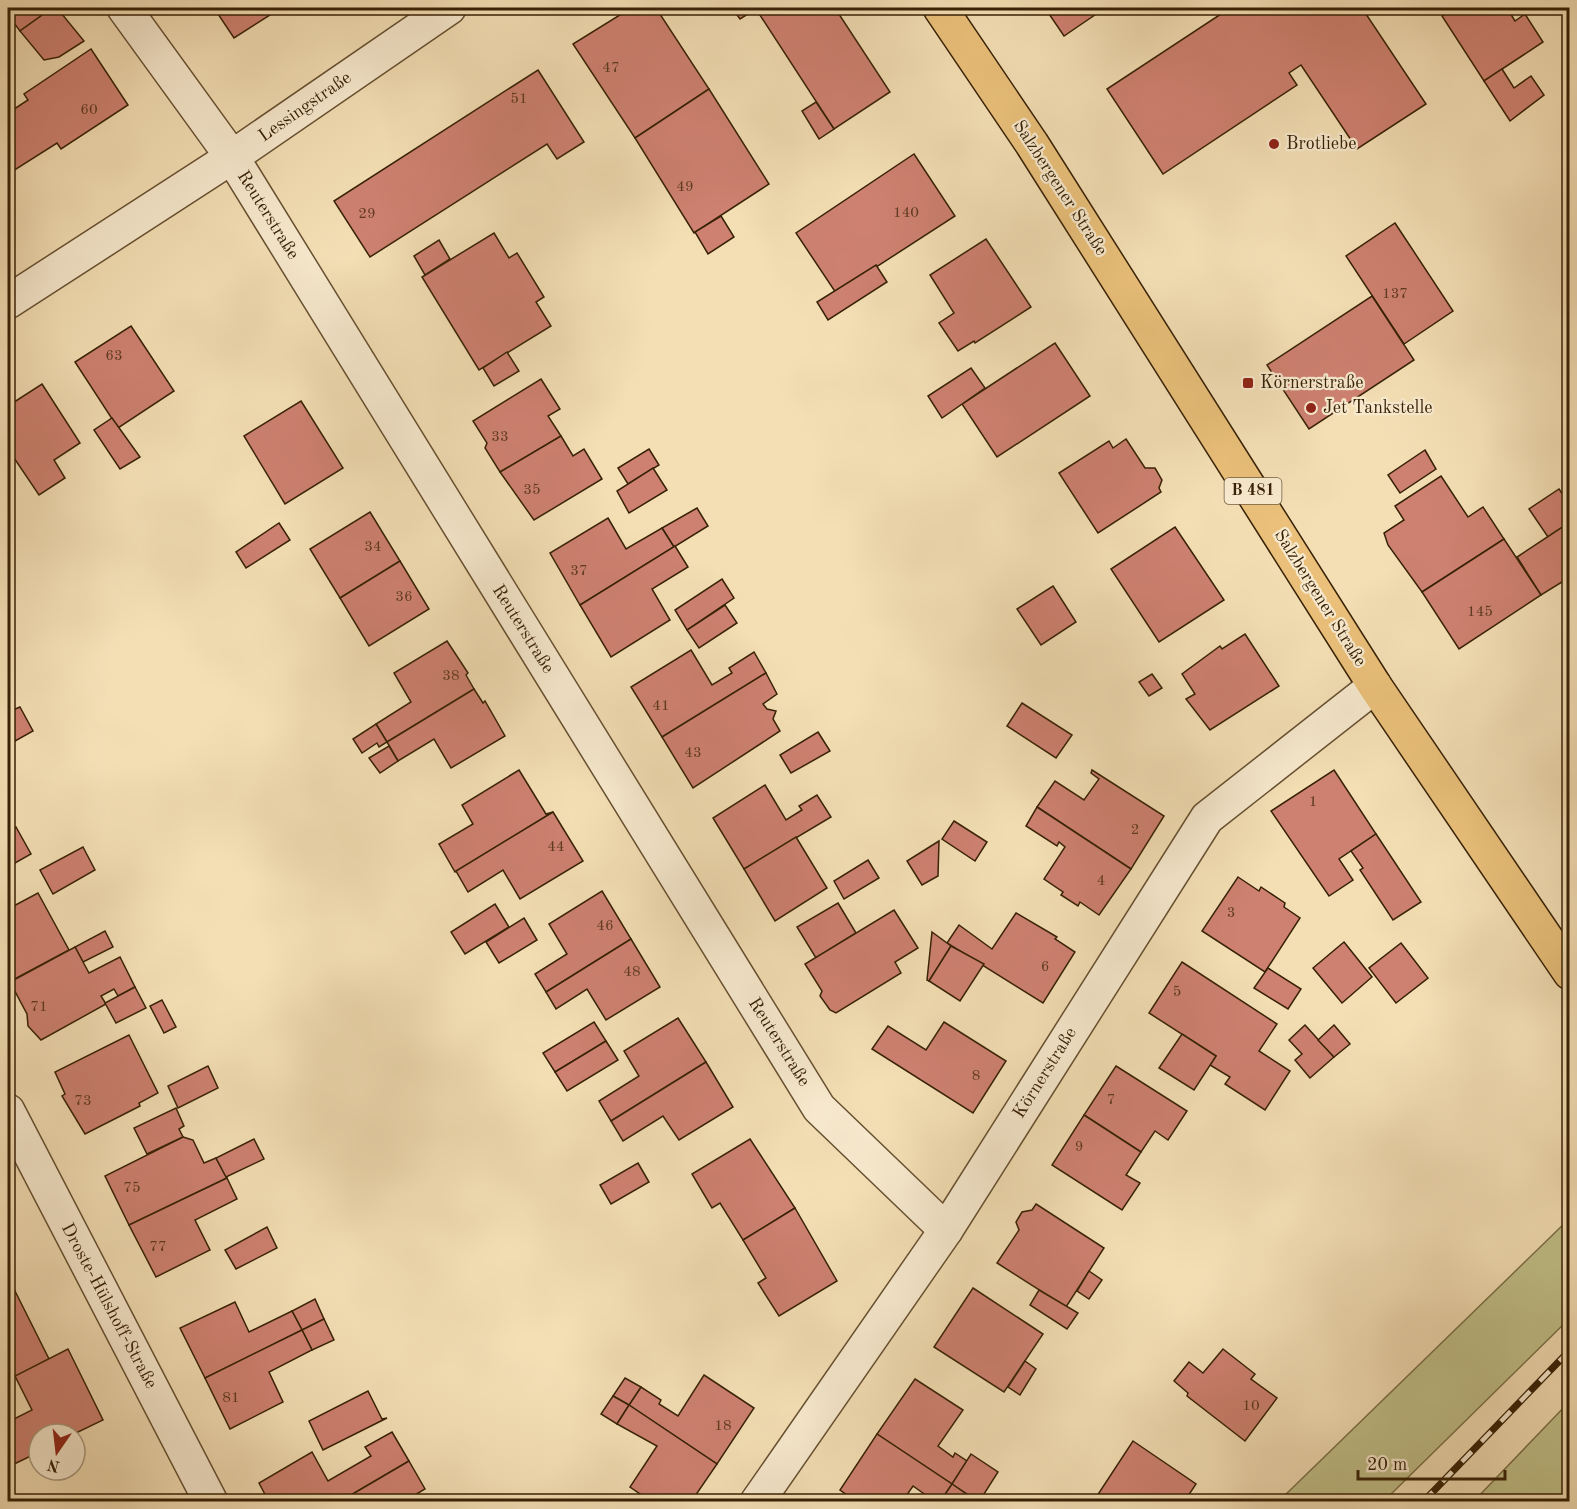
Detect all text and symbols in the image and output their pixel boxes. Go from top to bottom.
house number: 47 [602,61,620,76]
street label: Lessingstraße [255,69,355,145]
house number: 51 [510,92,528,107]
house number: 60 [80,103,98,118]
street label: Salzbergener Straße [1010,117,1110,259]
place label: Brotliebe [1286,135,1357,153]
marker: Brotliebe [1267,137,1281,151]
street label: Reuterstraße [234,167,302,263]
house number: 49 [676,180,694,195]
house number: 140 [893,206,919,221]
house number: 29 [358,207,376,222]
house number: 137 [1382,287,1408,302]
house number: 63 [105,349,123,364]
place label: Körnerstraße [1260,374,1363,392]
marker: Körnerstraße [1241,376,1255,390]
place label: Jet Tankstelle [1323,399,1433,417]
marker: Jet Tankstelle [1304,401,1318,415]
house number: 33 [491,430,509,445]
road number: B 481 [1224,478,1282,504]
house number: 35 [523,483,541,498]
street label: Salzbergener Straße [1271,526,1369,670]
house number: 34 [364,540,382,555]
house number: 37 [570,564,588,579]
street label: Reuterstraße [489,581,557,677]
house number: 36 [395,590,413,605]
house number: 145 [1467,605,1493,620]
house number: 38 [442,669,460,684]
house number: 41 [652,699,670,714]
house number: 43 [684,746,702,761]
house number: 1 [1309,795,1317,810]
house number: 2 [1131,823,1139,838]
house number: 44 [547,840,565,855]
house number: 4 [1097,874,1105,889]
house number: 3 [1227,906,1235,921]
house number: 46 [596,919,614,934]
house number: 6 [1041,960,1049,975]
house number: 48 [623,965,641,980]
house number: 5 [1173,985,1181,1000]
street label: Reuterstraße [745,994,813,1090]
house number: 71 [30,1000,48,1015]
street label: Körnerstraße [1010,1024,1080,1122]
house number: 8 [972,1069,980,1084]
house number: 7 [1107,1093,1115,1108]
house number: 73 [74,1094,92,1109]
house number: 9 [1075,1140,1083,1155]
house number: 75 [123,1181,141,1196]
street label: Droste-Hülshoff-Straße [58,1220,160,1392]
house number: 77 [149,1240,167,1255]
house number: 81 [222,1391,240,1406]
house number: 10 [1242,1399,1260,1414]
house number: 18 [714,1419,732,1434]
north arrow [27,1422,87,1482]
scale bar [1358,1443,1505,1481]
text: N [45,1455,62,1474]
text: 20 m [1367,1456,1407,1474]

